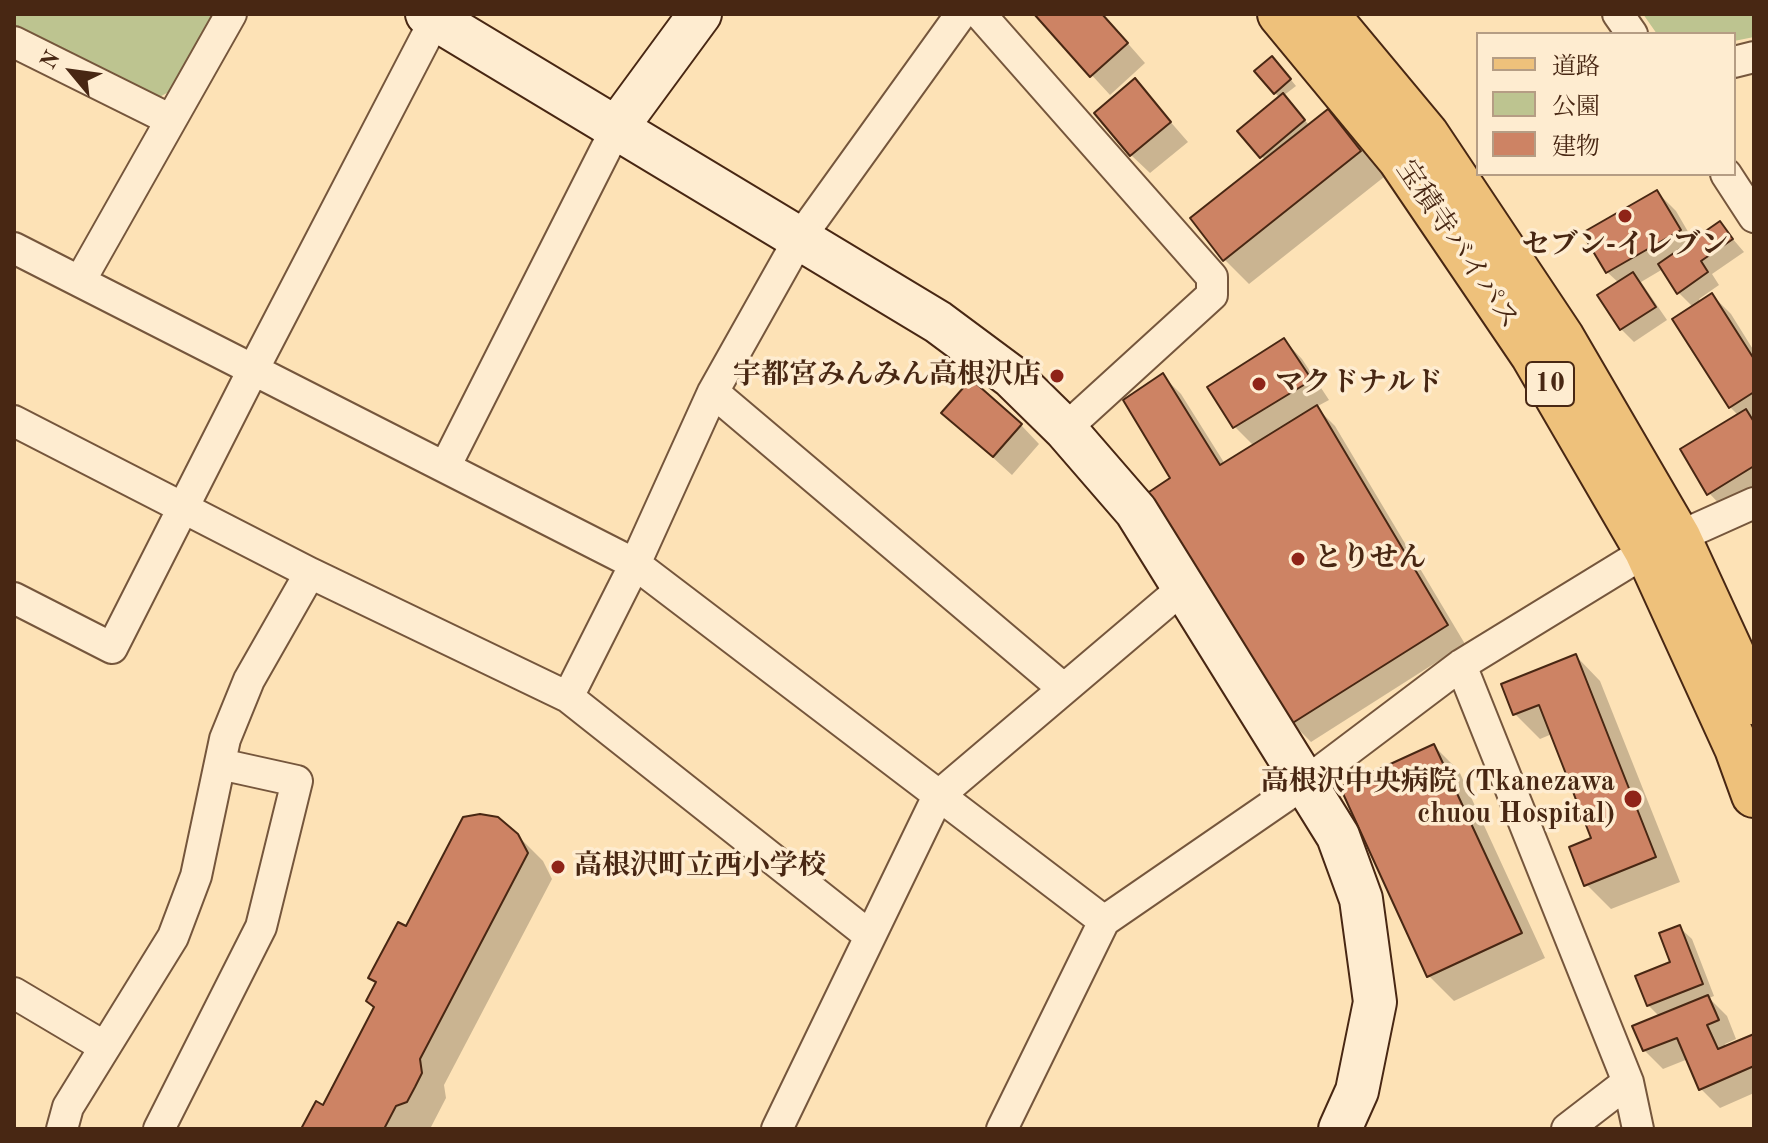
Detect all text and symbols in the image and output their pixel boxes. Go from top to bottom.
north arrow [32,32,112,112]
legend [1476,32,1736,176]
text: N [37,48,65,73]
text: 道路 [1552,56,1600,80]
text: 公園 [1552,96,1600,120]
text: 建物 [1552,136,1600,160]
street label: 宝積寺バイパス [1388,154,1526,336]
marker: セブン-イレブン [1616,207,1634,225]
place label: セブン-イレブン [1522,229,1728,263]
place label: 宇都宮みんみん高根沢店 [733,359,1041,393]
road number: 10 [1526,362,1574,406]
marker: 宇都宮みんみん高根沢店 [1048,367,1066,385]
place label: マクドナルド [1275,367,1443,401]
marker: マクドナルド [1250,375,1268,393]
place label: とりせん [1314,542,1426,576]
marker: とりせん [1289,550,1307,568]
place label: 高根沢中央病院 (Tkanezawa chuou Hospital) [1261,766,1615,832]
marker: 高根沢中央病院 (Tkanezawa chuou Hospital) [1622,788,1644,810]
place label: 高根沢町立西小学校 [574,850,826,884]
marker: 高根沢町立西小学校 [549,858,567,876]

